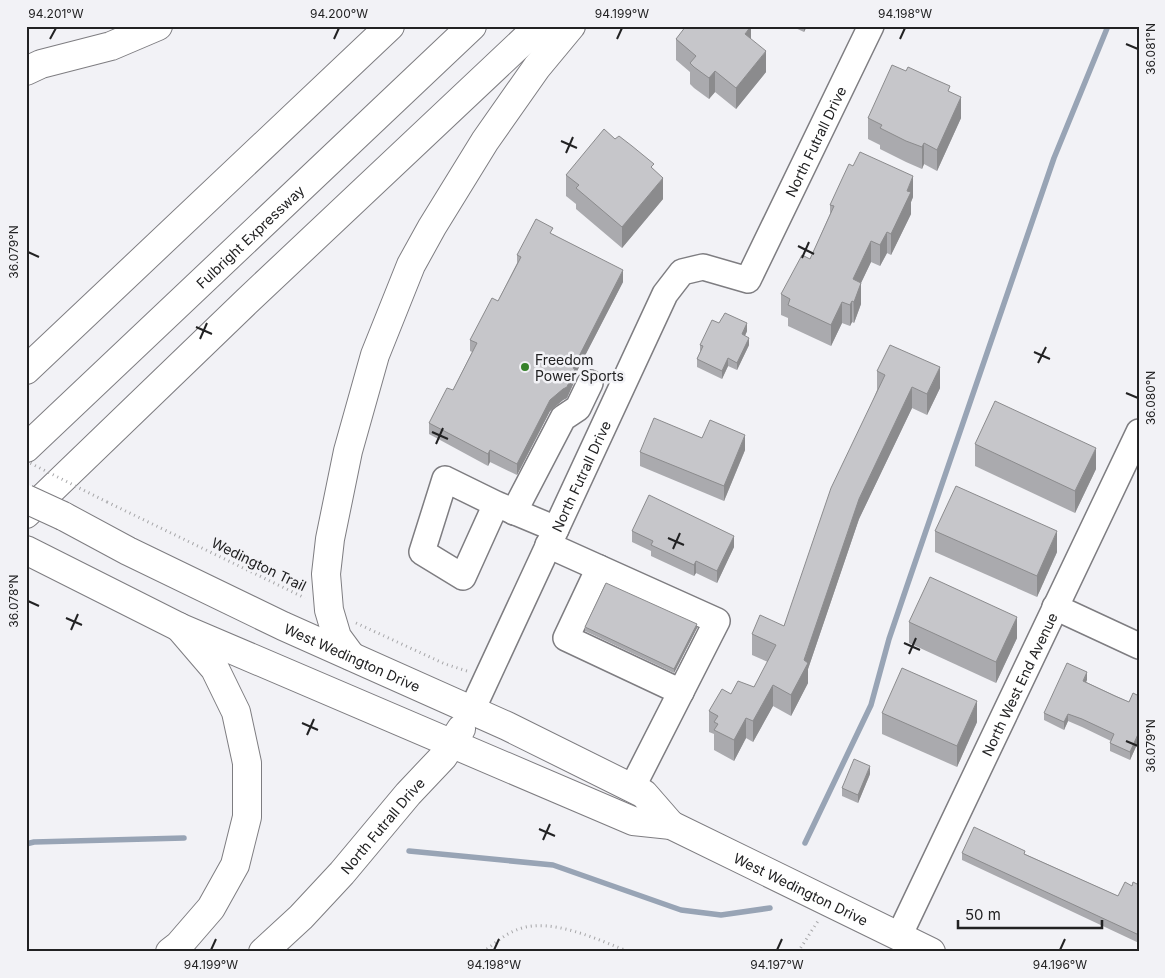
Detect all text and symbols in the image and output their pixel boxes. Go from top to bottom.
text: 94.201°W [28,6,84,21]
text: 94.200°W [310,6,368,21]
text: 94.199°W [595,6,649,21]
text: 94.198°W [878,6,932,21]
text: 36.081°N [1143,23,1158,75]
street label: North Futrall Drive [781,83,849,199]
street label: Fulbright Expressway [192,181,307,291]
text: 36.079°N [6,225,21,279]
place label: Freedom Power Sports [535,351,624,384]
marker: Freedom Power Sports [519,361,531,373]
text: 36.080°N [1143,371,1158,425]
street label: North Futrall Drive [547,418,614,534]
street label: Wedington Trail [209,534,309,594]
text: 36.078°N [6,574,21,628]
street label: North West End Avenue [978,610,1060,759]
street label: West Wedington Drive [282,619,423,695]
text: 36.079°N [1143,719,1158,773]
street label: North Futrall Drive [337,774,428,877]
street label: West Wedington Drive [731,849,871,928]
scale bar [958,898,1101,930]
text: 50 m [965,905,1001,924]
text: 94.199°W [184,957,238,972]
text: 94.198°W [467,957,521,972]
text: 94.197°W [750,957,804,972]
text: 94.196°W [1033,957,1087,972]

